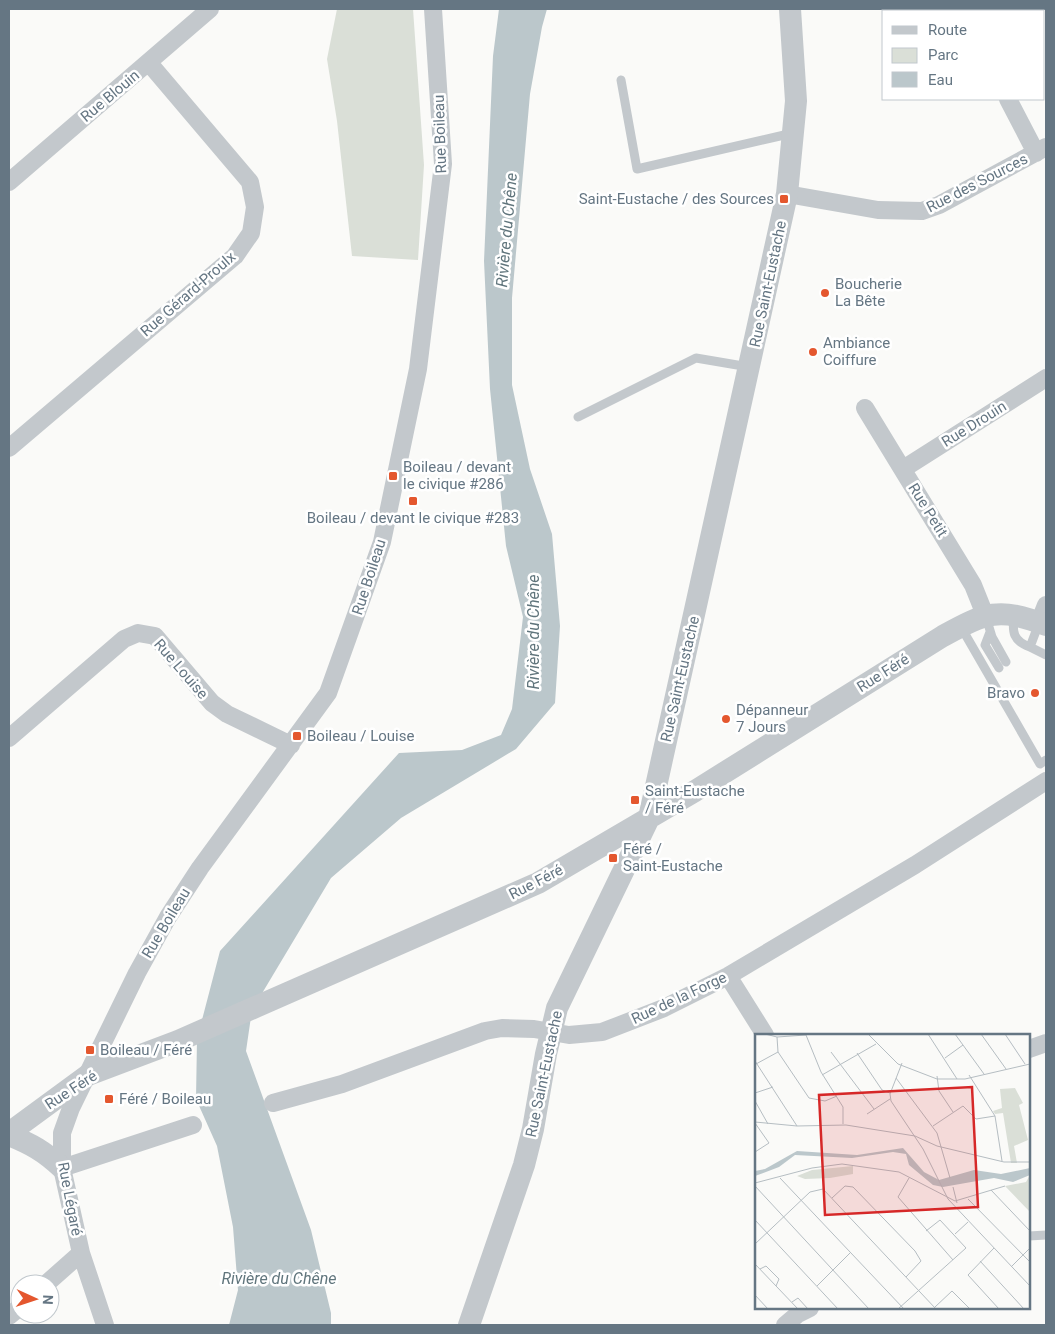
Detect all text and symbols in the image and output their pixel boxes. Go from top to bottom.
legend [882,10,1045,100]
text: Route [928,21,967,39]
text: Parc [928,46,958,64]
street label: Rue Blouin [77,66,143,126]
text: Eau [928,71,953,89]
street label: Rue Boileau [430,94,450,174]
street label: Rue des Sources [923,150,1031,216]
water label: Rivière du Chêne [492,172,521,288]
place label: Saint-Eustache / des Sources [579,190,774,208]
marker: Saint-Eustache / des Sources [778,193,790,205]
street label: Rue Saint-Eustache [746,219,790,349]
street label: Rue Gérard-Proulx [137,247,240,340]
place label: Boucherie La Bête [835,275,902,310]
marker: Boucherie La Bête [819,287,831,299]
place label: Ambiance Coiffure [823,334,890,369]
marker: Ambiance Coiffure [807,346,819,358]
street label: Rue Drouin [938,397,1010,451]
place label: Boileau / devant le civique #286 [403,458,511,493]
marker: Boileau / devant le civique #286 [387,470,399,482]
street label: Rue Petit [904,480,952,540]
marker: Boileau / devant le civique #283 [407,495,419,507]
place label: Boileau / devant le civique #283 [307,509,519,527]
street label: Rue Boileau [348,537,390,617]
water label: Rivière du Chêne [524,574,543,690]
street label: Rue Saint-Eustache [657,614,703,744]
street label: Rue Louise [150,635,212,703]
street label: Rue Féré [854,650,912,696]
place label: Bravo [987,684,1025,702]
marker: Bravo [1029,687,1041,699]
place label: Dépanneur 7 Jours [736,701,808,736]
marker: Dépanneur 7 Jours [720,713,732,725]
place label: Boileau / Louise [307,727,414,745]
marker: Boileau / Louise [291,730,303,742]
place label: Saint-Eustache / Féré [645,782,745,817]
marker: Saint-Eustache / Féré [629,794,641,806]
place label: Féré / Saint-Eustache [623,840,723,875]
marker: Féré / Saint-Eustache [607,852,619,864]
street label: Rue Féré [506,861,566,903]
street label: Rue Boileau [138,885,194,961]
street label: Rue de la Forge [629,968,729,1028]
street label: Rue Saint-Eustache [522,1009,566,1139]
inset map [755,1034,1030,1309]
place label: Boileau / Féré [100,1041,192,1059]
marker: Boileau / Féré [84,1044,96,1056]
street label: Rue Féré [42,1067,100,1113]
place label: Féré / Boileau [119,1090,211,1108]
marker: Féré / Boileau [103,1093,115,1105]
street label: Rue Légaré [54,1161,86,1237]
water label: Rivière du Chêne [221,1269,337,1288]
north arrow [10,1274,60,1324]
text: N [40,1294,56,1305]

